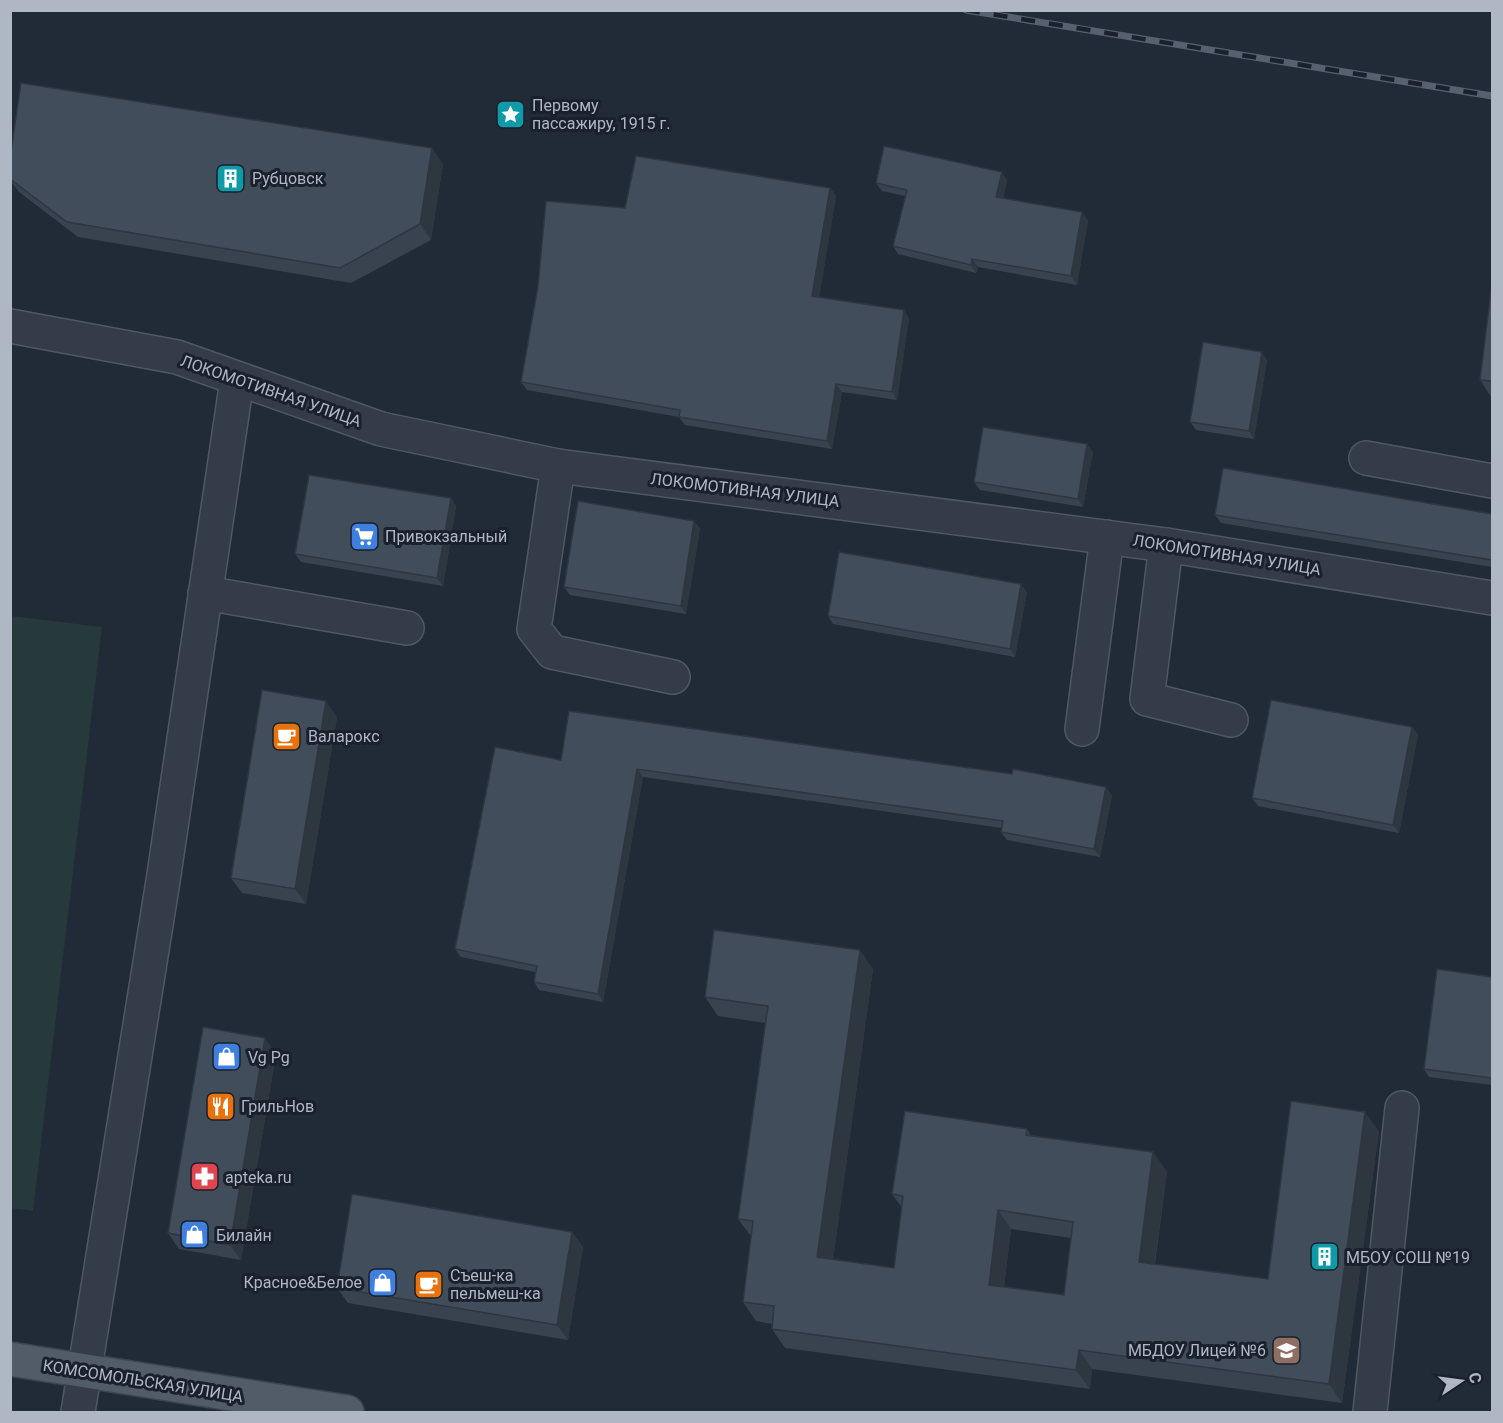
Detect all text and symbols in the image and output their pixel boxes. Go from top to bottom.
place label: Первому пассажиру, 1915 г. [532,96,671,133]
place icon: Первому пассажиру, 1915 г. [495,98,527,130]
building icon: Рубцовск [215,162,247,194]
place label: Рубцовск [252,169,324,188]
street label: ЛОКОМОТИВНАЯ УЛИЦА [178,351,364,431]
street label: ЛОКОМОТИВНАЯ УЛИЦА [650,469,841,511]
supermarket icon: Привокзальный [348,520,380,552]
place label: Привокзальный [385,527,507,546]
street label: ЛОКОМОТИВНАЯ УЛИЦА [1132,531,1323,579]
cafe icon: Валарокс [271,720,303,752]
place label: Валарокс [308,727,380,746]
shop icon: Vg Pg [211,1041,243,1073]
place label: Vg Pg [248,1048,290,1067]
restaurant icon: ГрильНов [204,1090,236,1122]
place label: ГрильНов [241,1097,314,1116]
pharmacy icon: apteka.ru [188,1161,220,1193]
place label: apteka.ru [225,1168,292,1187]
shop icon: Билайн [179,1219,211,1251]
place label: Билайн [216,1226,272,1245]
building icon: МБОУ СОШ №19 [1309,1241,1341,1273]
place label: МБОУ СОШ №19 [1346,1248,1470,1267]
shop icon: Красное&Белое [367,1266,399,1298]
place label: Съеш-ка пельмеш-ка [450,1266,541,1303]
cafe icon: Съеш-ка пельмеш-ка [413,1268,445,1300]
place label: Красное&Белое [244,1273,362,1292]
school or university icon: МБДОУ Лицей №6 [1271,1334,1303,1366]
place label: МБДОУ Лицей №6 [1128,1341,1266,1360]
north arrow [1431,1351,1491,1411]
street label: КОМСОМОЛЬСКАЯ УЛИЦА [42,1356,245,1406]
text: С [1465,1371,1486,1385]

